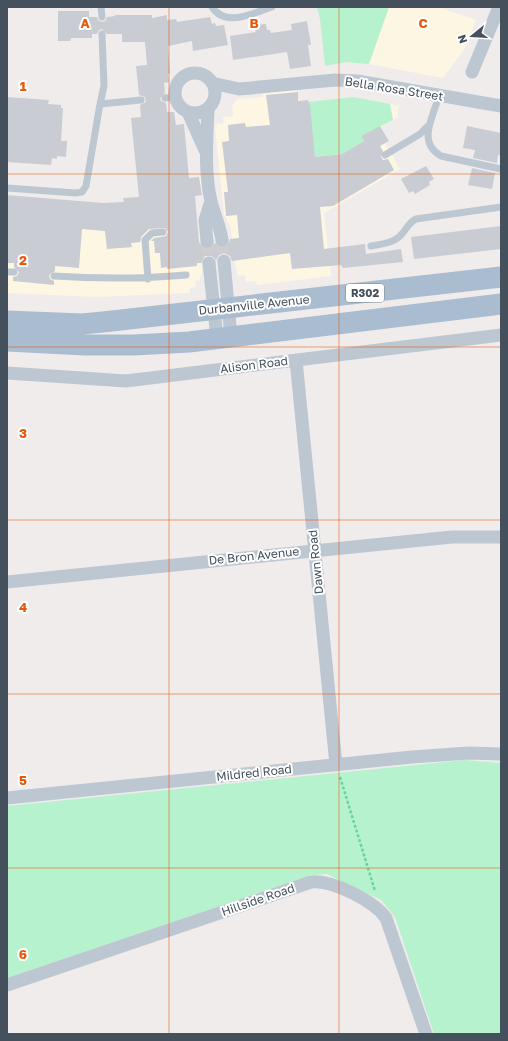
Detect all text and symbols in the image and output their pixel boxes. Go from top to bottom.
text: A [80,15,90,31]
text: B [249,15,259,31]
text: C [418,15,428,31]
north arrow [452,16,492,56]
text: N [455,33,469,45]
street label: Bella Rosa Street [344,73,445,104]
text: 1 [20,78,27,94]
text: 2 [19,252,27,268]
road number: R302 [346,284,384,302]
street label: Durbanville Avenue [198,291,310,318]
street label: Alison Road [219,353,289,376]
text: 3 [19,425,27,441]
street label: Dawn Road [305,529,326,595]
street label: De Bron Avenue [208,543,300,568]
text: 4 [19,599,27,615]
street label: Mildred Road [215,761,292,784]
text: 5 [19,772,27,788]
street label: Hillside Road [219,880,296,919]
text: 6 [19,946,27,962]

